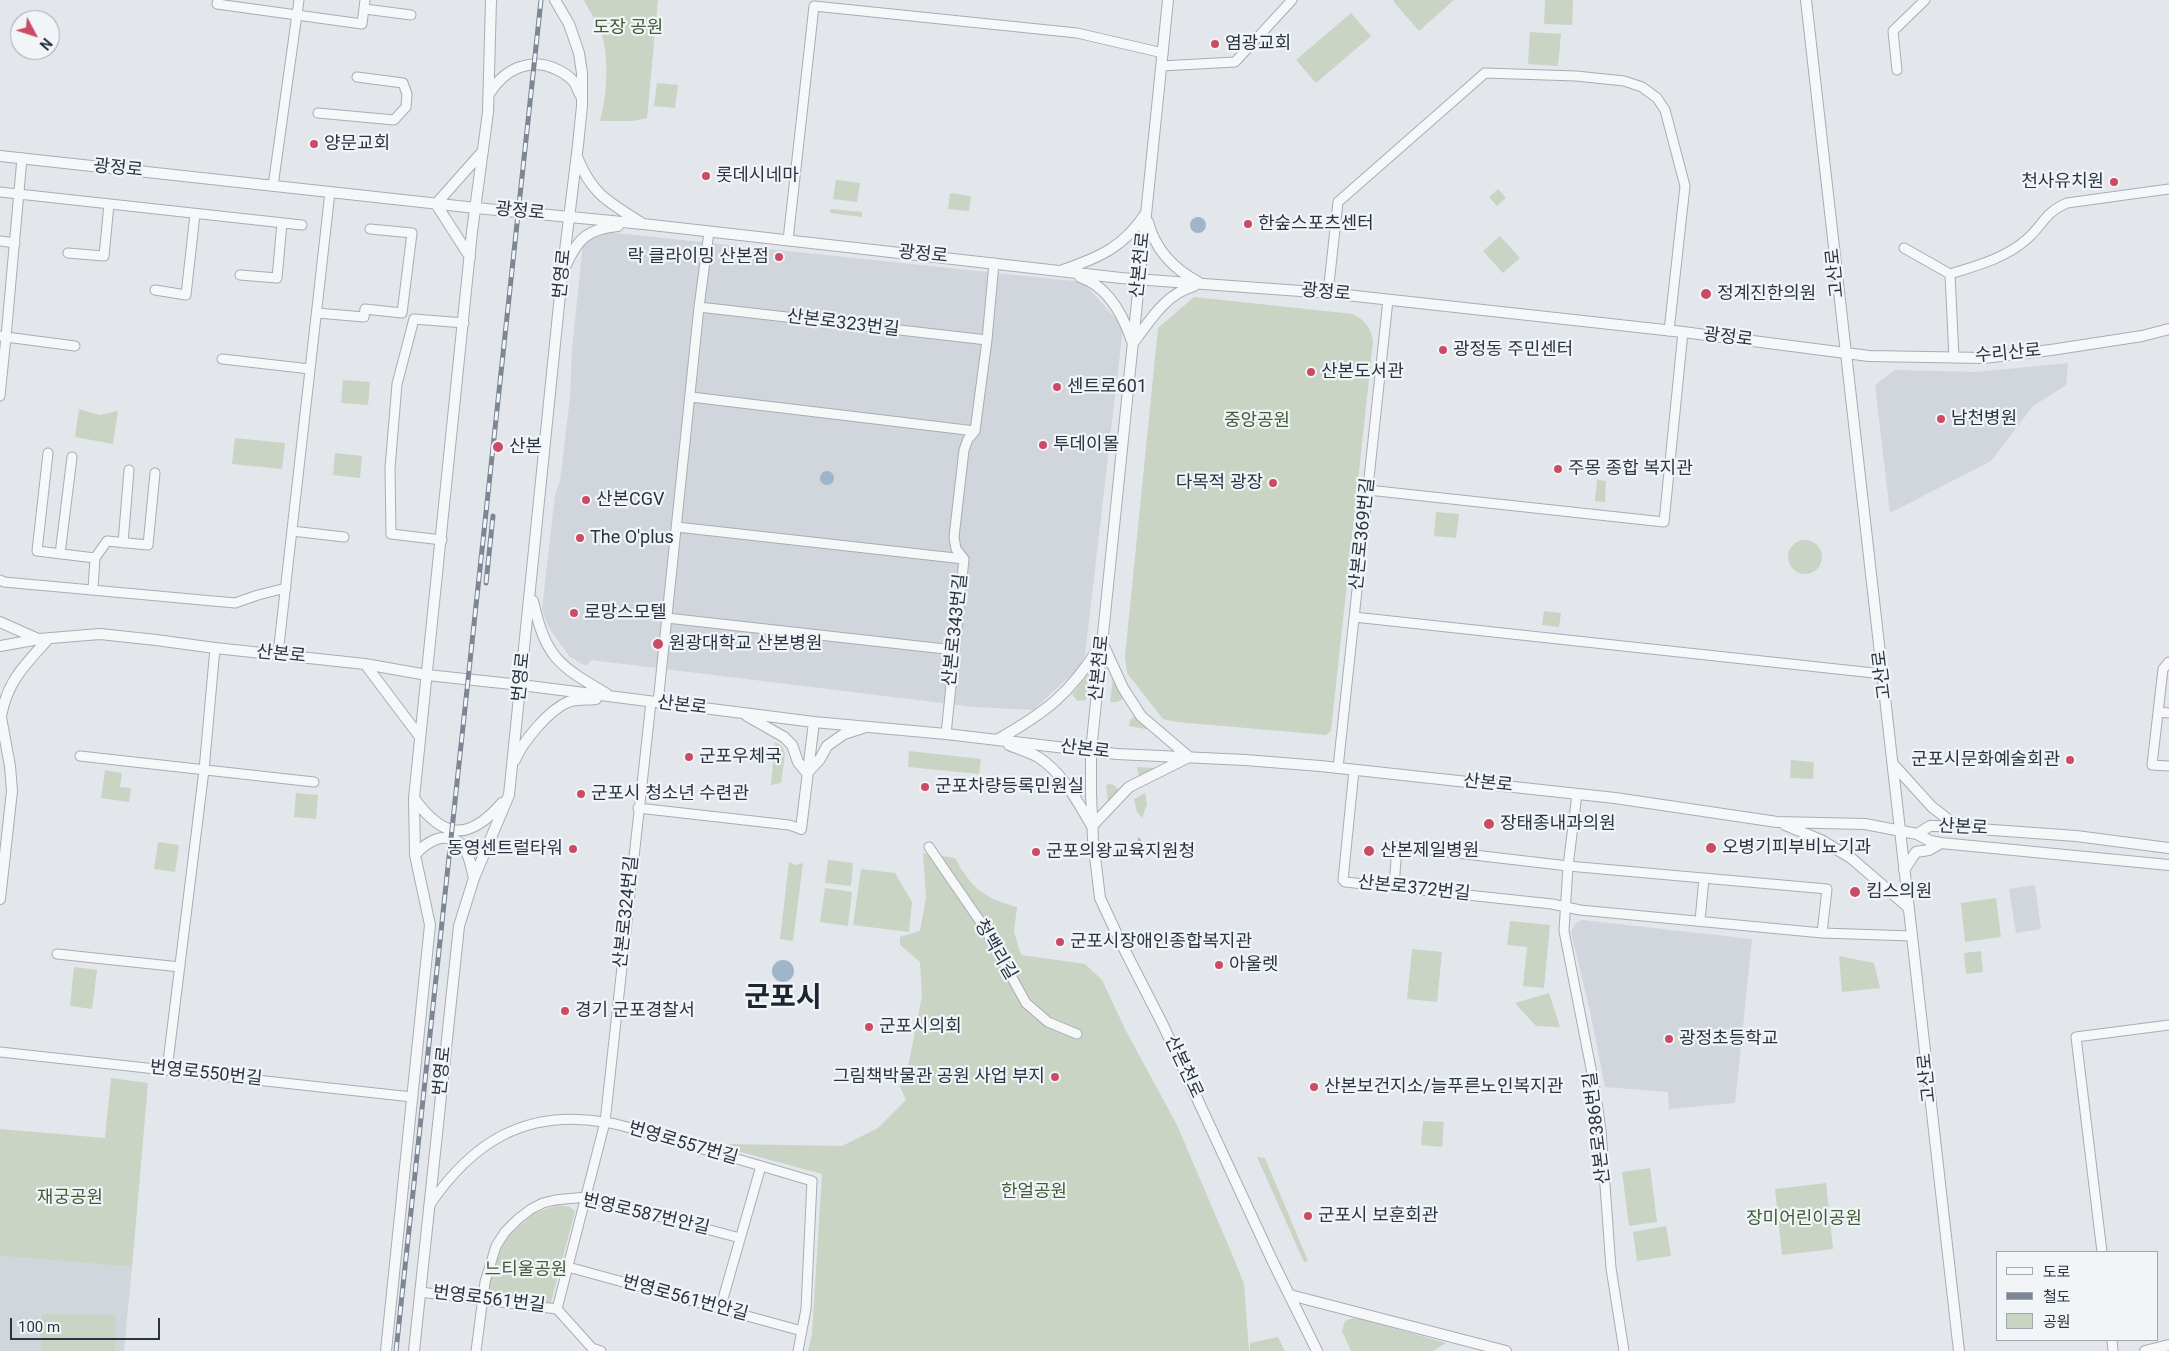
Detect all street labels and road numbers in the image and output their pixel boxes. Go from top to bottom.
street label: 광정로 [92,156,144,182]
street label: 광정로 [494,199,546,225]
street label: 산본천로 [1127,231,1155,299]
street label: 광정로 [897,242,949,268]
street label: 고산로 [1823,247,1849,299]
street label: 번영로 [550,248,576,300]
street label: 광정로 [1300,280,1352,306]
street label: 산본로323번길 [786,306,900,342]
street label: 광정로 [1702,324,1754,352]
street label: 수리산로 [1974,340,2042,368]
street label: 산본로369번길 [1346,477,1380,591]
street label: 산본로343번길 [939,573,973,687]
street label: 산본천로 [1086,634,1114,702]
street label: 산본로 [255,642,307,668]
street label: 고산로 [1869,649,1897,701]
street label: 번영로 [509,651,535,703]
street label: 산본로 [656,692,708,720]
street label: 산본로 [1059,736,1111,764]
street label: 산본로 [1462,771,1514,797]
street label: 산본로 [1938,816,1988,840]
street label: 산본로324번길 [610,855,644,969]
street label: 산본로372번길 [1357,872,1471,906]
street label: 청백리길 [969,916,1021,984]
street label: 산본천로 [1159,1032,1207,1102]
street label: 번영로 [430,1045,456,1097]
street label: 고산로 [1915,1052,1941,1104]
street label: 번영로550번길 [149,1057,263,1091]
street label: 산본로386번길 [1580,1071,1616,1185]
street label: 번영로557번길 [626,1118,740,1170]
street label: 번영로587번안길 [580,1190,712,1240]
street label: 번영로561번안길 [620,1272,750,1326]
street label: 번영로561번길 [432,1282,546,1318]

